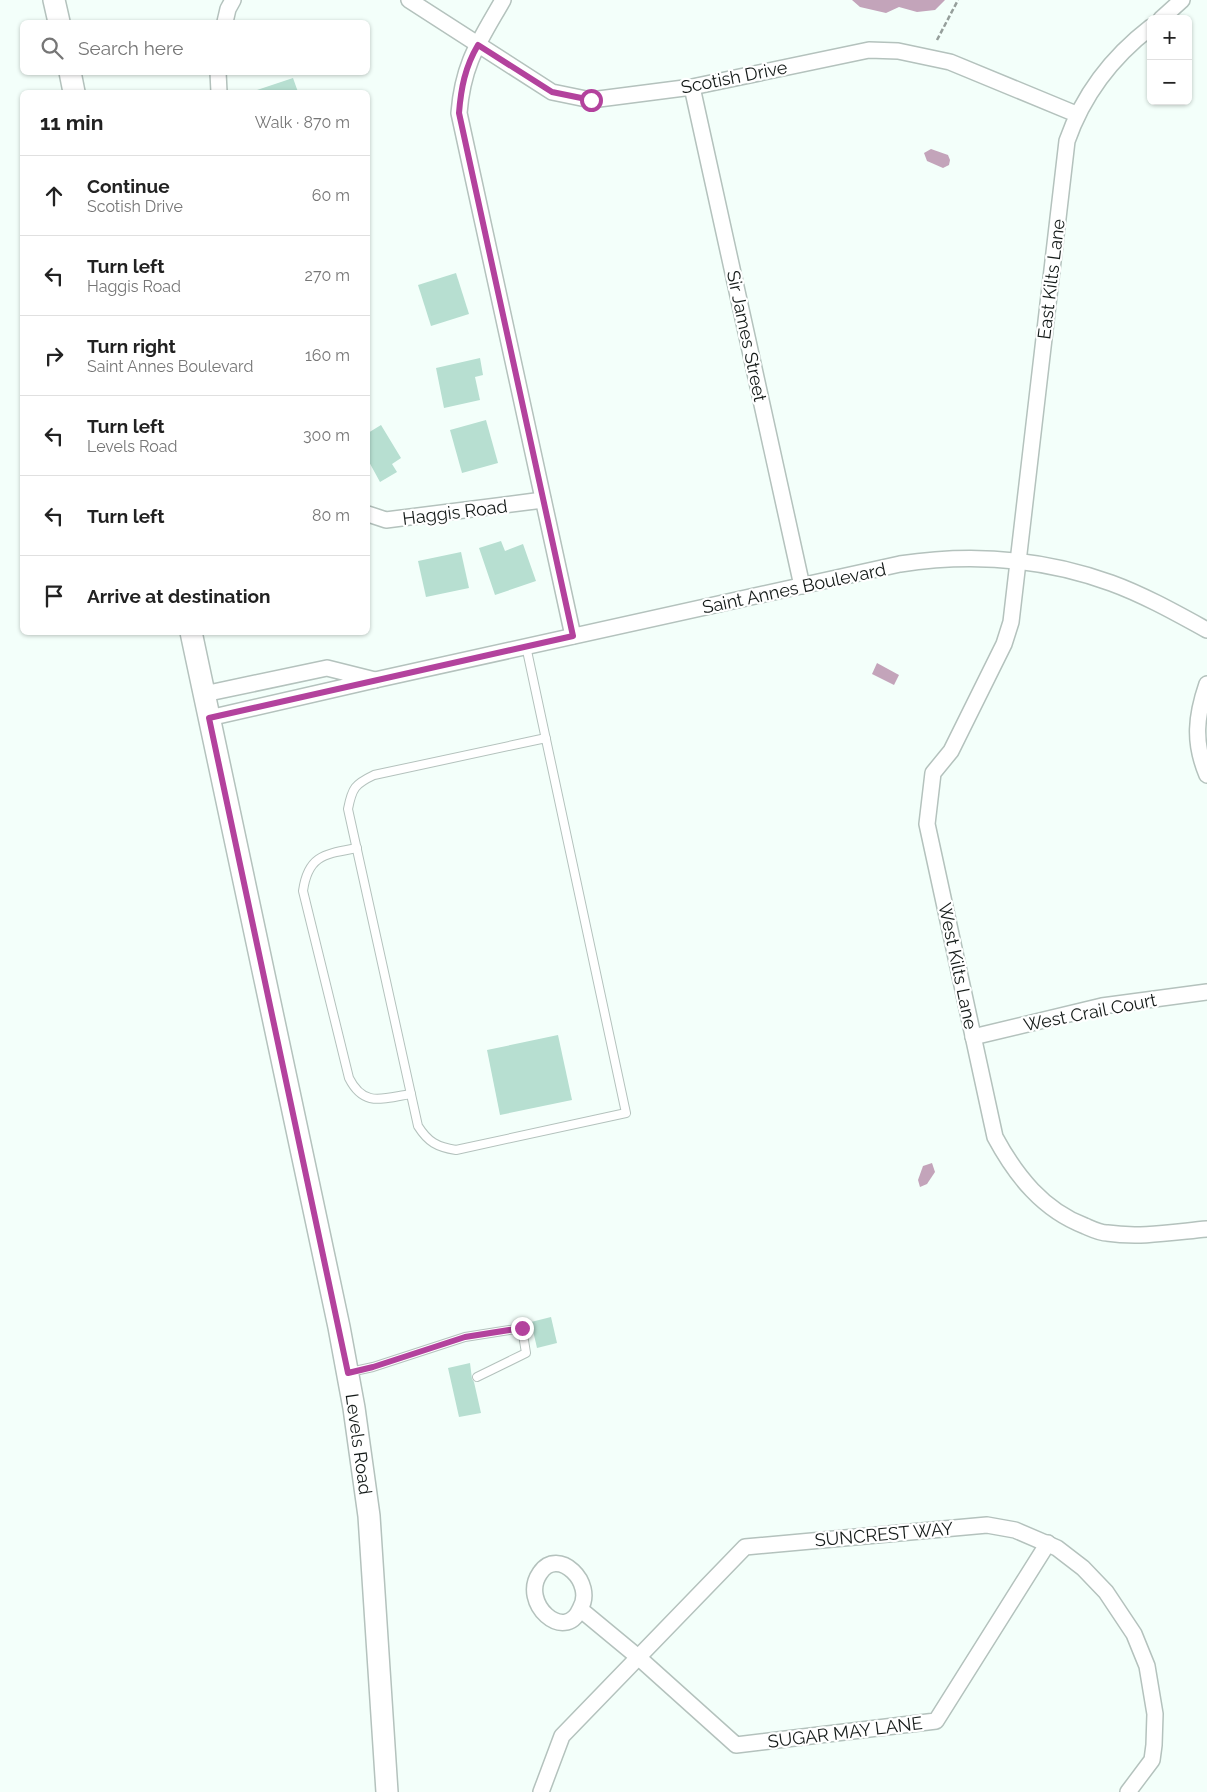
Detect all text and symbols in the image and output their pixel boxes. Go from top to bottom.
map controls [1147,15,1192,105]
button: + [1147,15,1192,60]
search box [20,20,370,75]
icon: search [38,34,66,62]
text: Search here [78,37,184,59]
street label: Scotish Drive [679,56,789,98]
button: − [1147,60,1192,105]
route start [580,89,603,112]
text: 11 min [40,110,103,135]
text: Walk · 870 m [255,113,350,132]
text: Continue [87,175,170,197]
icon: ahead [40,182,68,210]
text: 60 m [312,186,350,205]
text: Scotish Drive [87,197,183,216]
street label: East Kilts Lane [1033,217,1069,340]
text: Turn left [87,255,164,277]
icon: left [40,262,68,290]
text: 270 m [305,266,350,285]
street label: Sir James Street [723,269,771,403]
text: Haggis Road [87,277,181,296]
text: Turn right [87,335,176,357]
icon: right [40,342,68,370]
text: 160 m [305,346,350,365]
text: Saint Annes Boulevard [87,357,253,376]
text: Turn left [87,415,164,437]
icon: left [40,422,68,450]
text: 300 m [303,426,350,445]
text: Levels Road [87,437,178,456]
street label: Haggis Road [401,495,509,529]
icon: left [40,502,68,530]
text: Turn left [87,505,164,527]
text: 80 m [312,506,350,525]
street label: Saint Annes Boulevard [700,558,888,618]
icon: arrive [40,582,68,610]
text: Arrive at destination [87,585,271,607]
street label: West Kilts Lane [934,901,982,1031]
street label: West Crail Court [1022,989,1158,1035]
route end [511,1317,534,1340]
street label: Levels Road [342,1392,376,1496]
street label: SUNCREST WAY [814,1517,954,1551]
street label: SUGAR MAY LANE [766,1712,924,1752]

